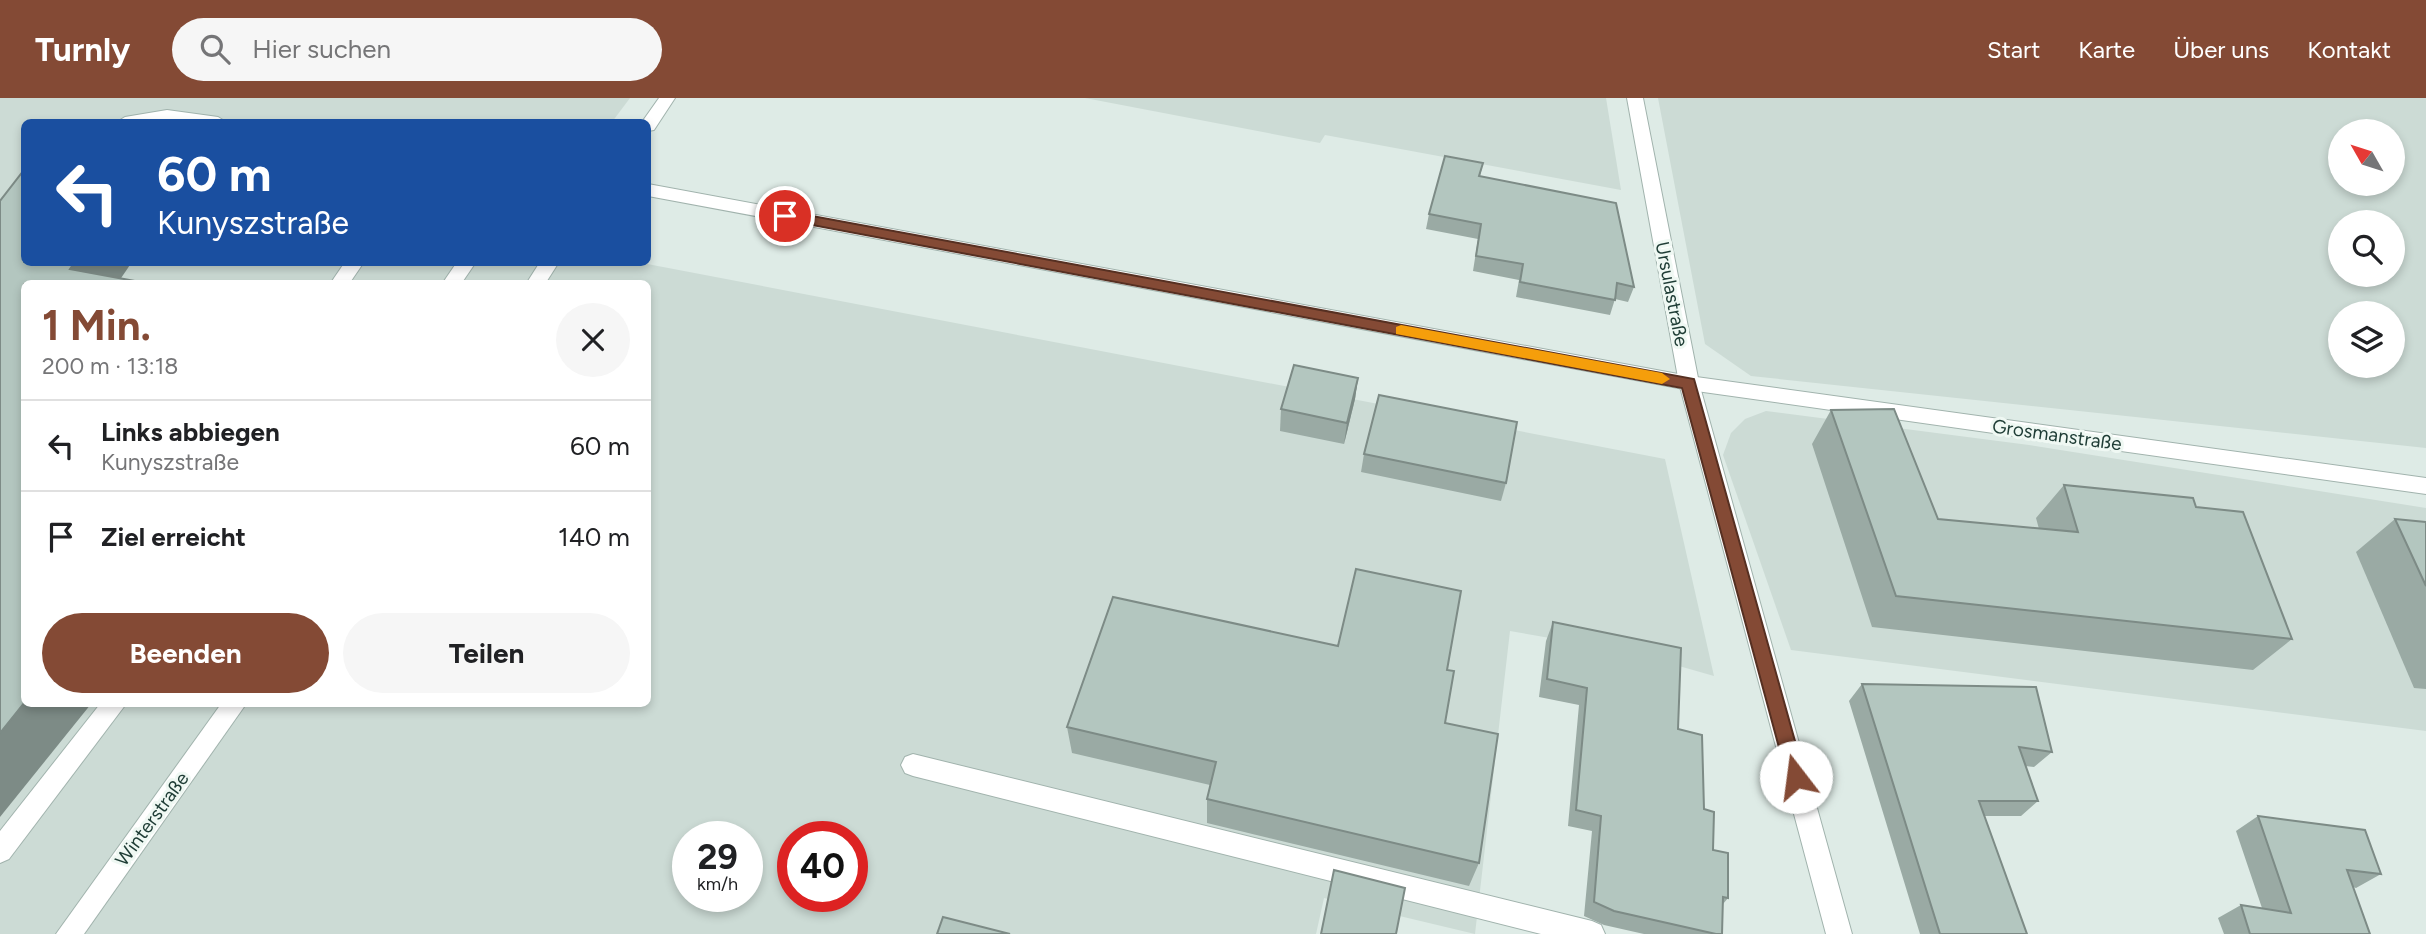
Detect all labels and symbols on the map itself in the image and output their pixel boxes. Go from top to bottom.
north arrow [2328,119,2404,196]
pin [755,186,815,246]
street label: Ursulastraße [1651,240,1693,348]
street label: Grosmanstraße [1991,415,2123,455]
position arrow [1759,740,1833,814]
street label: Winterstraße [110,768,194,870]
speed limit sign: 40 [777,821,868,912]

